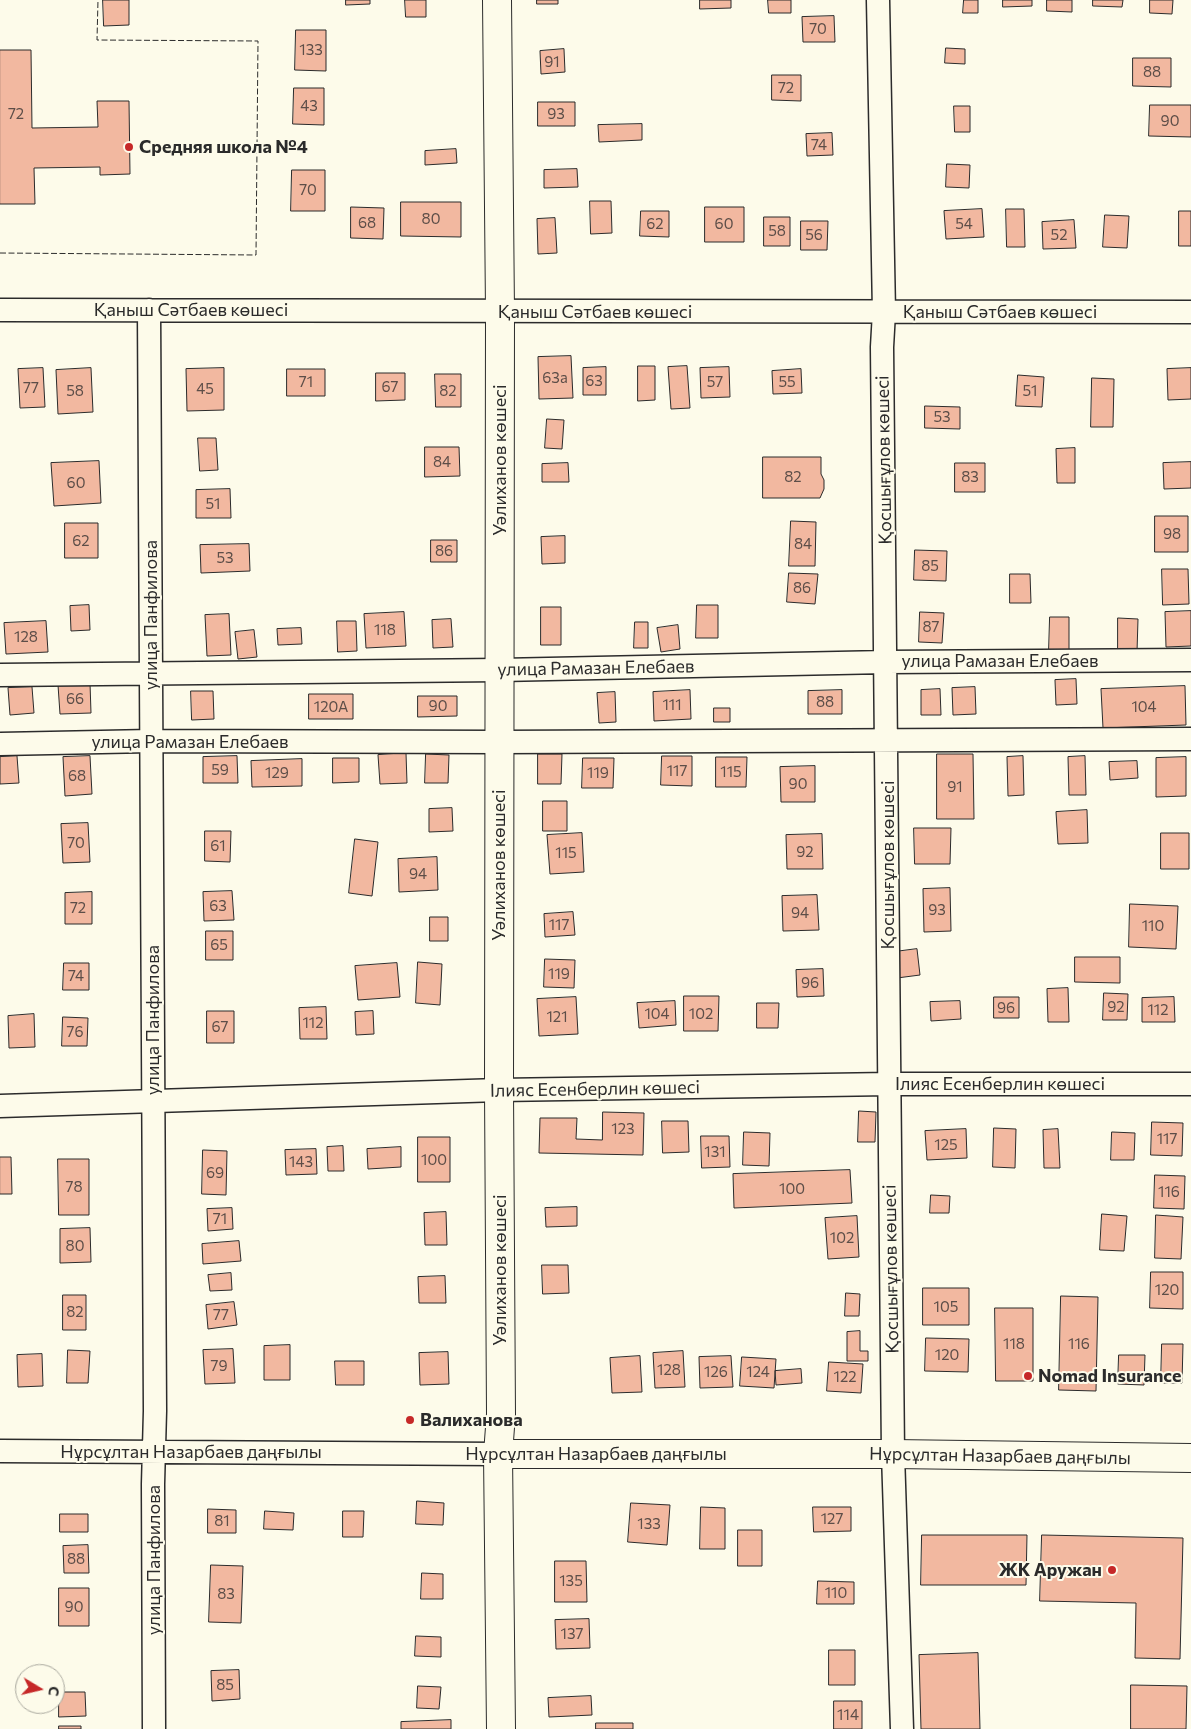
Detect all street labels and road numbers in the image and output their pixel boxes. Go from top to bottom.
street label: Қаныш Сәтбаев көшесі [94,299,288,321]
street label: Қаныш Сәтбаев көшесі [498,301,692,323]
street label: Қаныш Сәтбаев көшесі [903,301,1097,323]
street label: Қосшығұлов көшесі [872,375,896,545]
street label: Уәлиханов көшесі [489,384,511,536]
street label: улица Панфилова [140,540,162,690]
street label: улица Рамазан Елебаев [901,650,1099,672]
street label: улица Рамазан Елебаев [497,655,695,681]
street label: улица Рамазан Елебаев [91,731,289,753]
street label: Қосшығұлов көшесі [877,780,899,950]
street label: Уәлиханов көшесі [488,789,510,941]
street label: улица Панфилова [142,945,164,1095]
street label: Ілияс Есенберлин көшесі [895,1073,1105,1095]
street label: Ілияс Есенберлин көшесі [490,1076,700,1102]
street label: Қосшығұлов көшесі [879,1184,903,1354]
street label: Уәлиханов көшесі [489,1194,511,1346]
street label: Нұрсұлтан Назарбаев даңғылы [60,1441,322,1463]
street label: Нұрсұлтан Назарбаев даңғылы [465,1443,727,1465]
street label: Нұрсұлтан Назарбаев даңғылы [869,1443,1131,1469]
street label: улица Панфилова [143,1485,165,1635]

